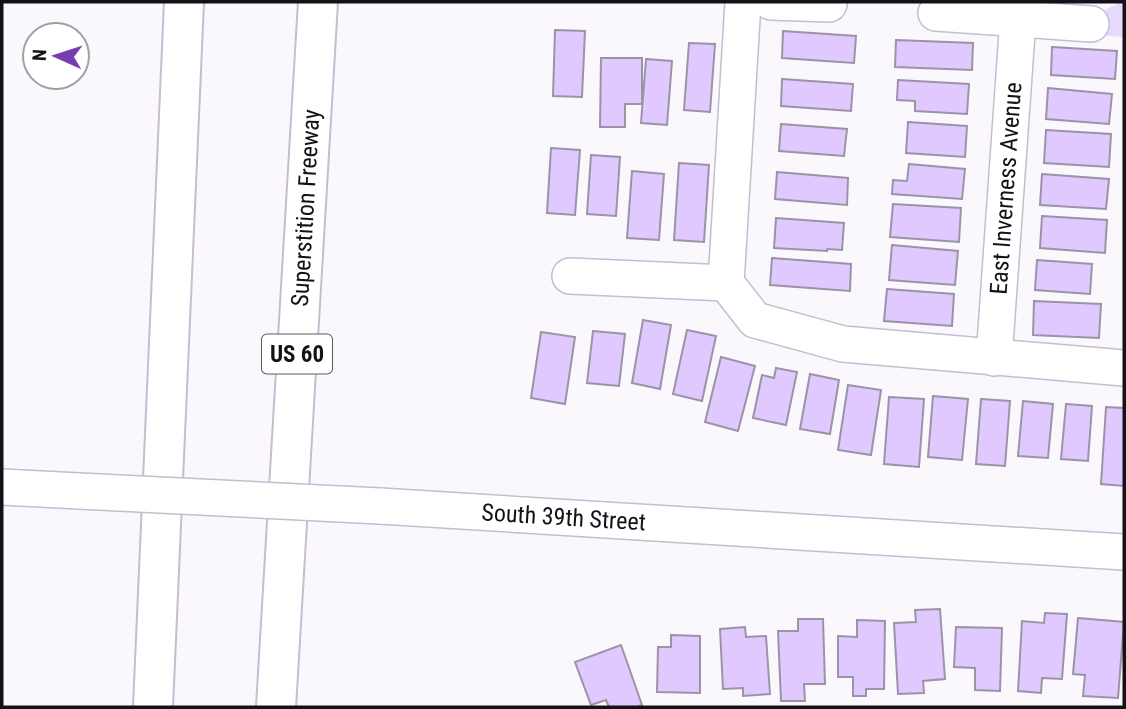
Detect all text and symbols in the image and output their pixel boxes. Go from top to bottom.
north arrow [21,21,91,91]
text: N [28,49,51,62]
street label: East Inverness Avenue [985,81,1027,296]
street label: Superstition Freeway [286,108,326,307]
road number: US 60 [262,334,332,374]
street label: South 39th Street [481,498,647,536]

